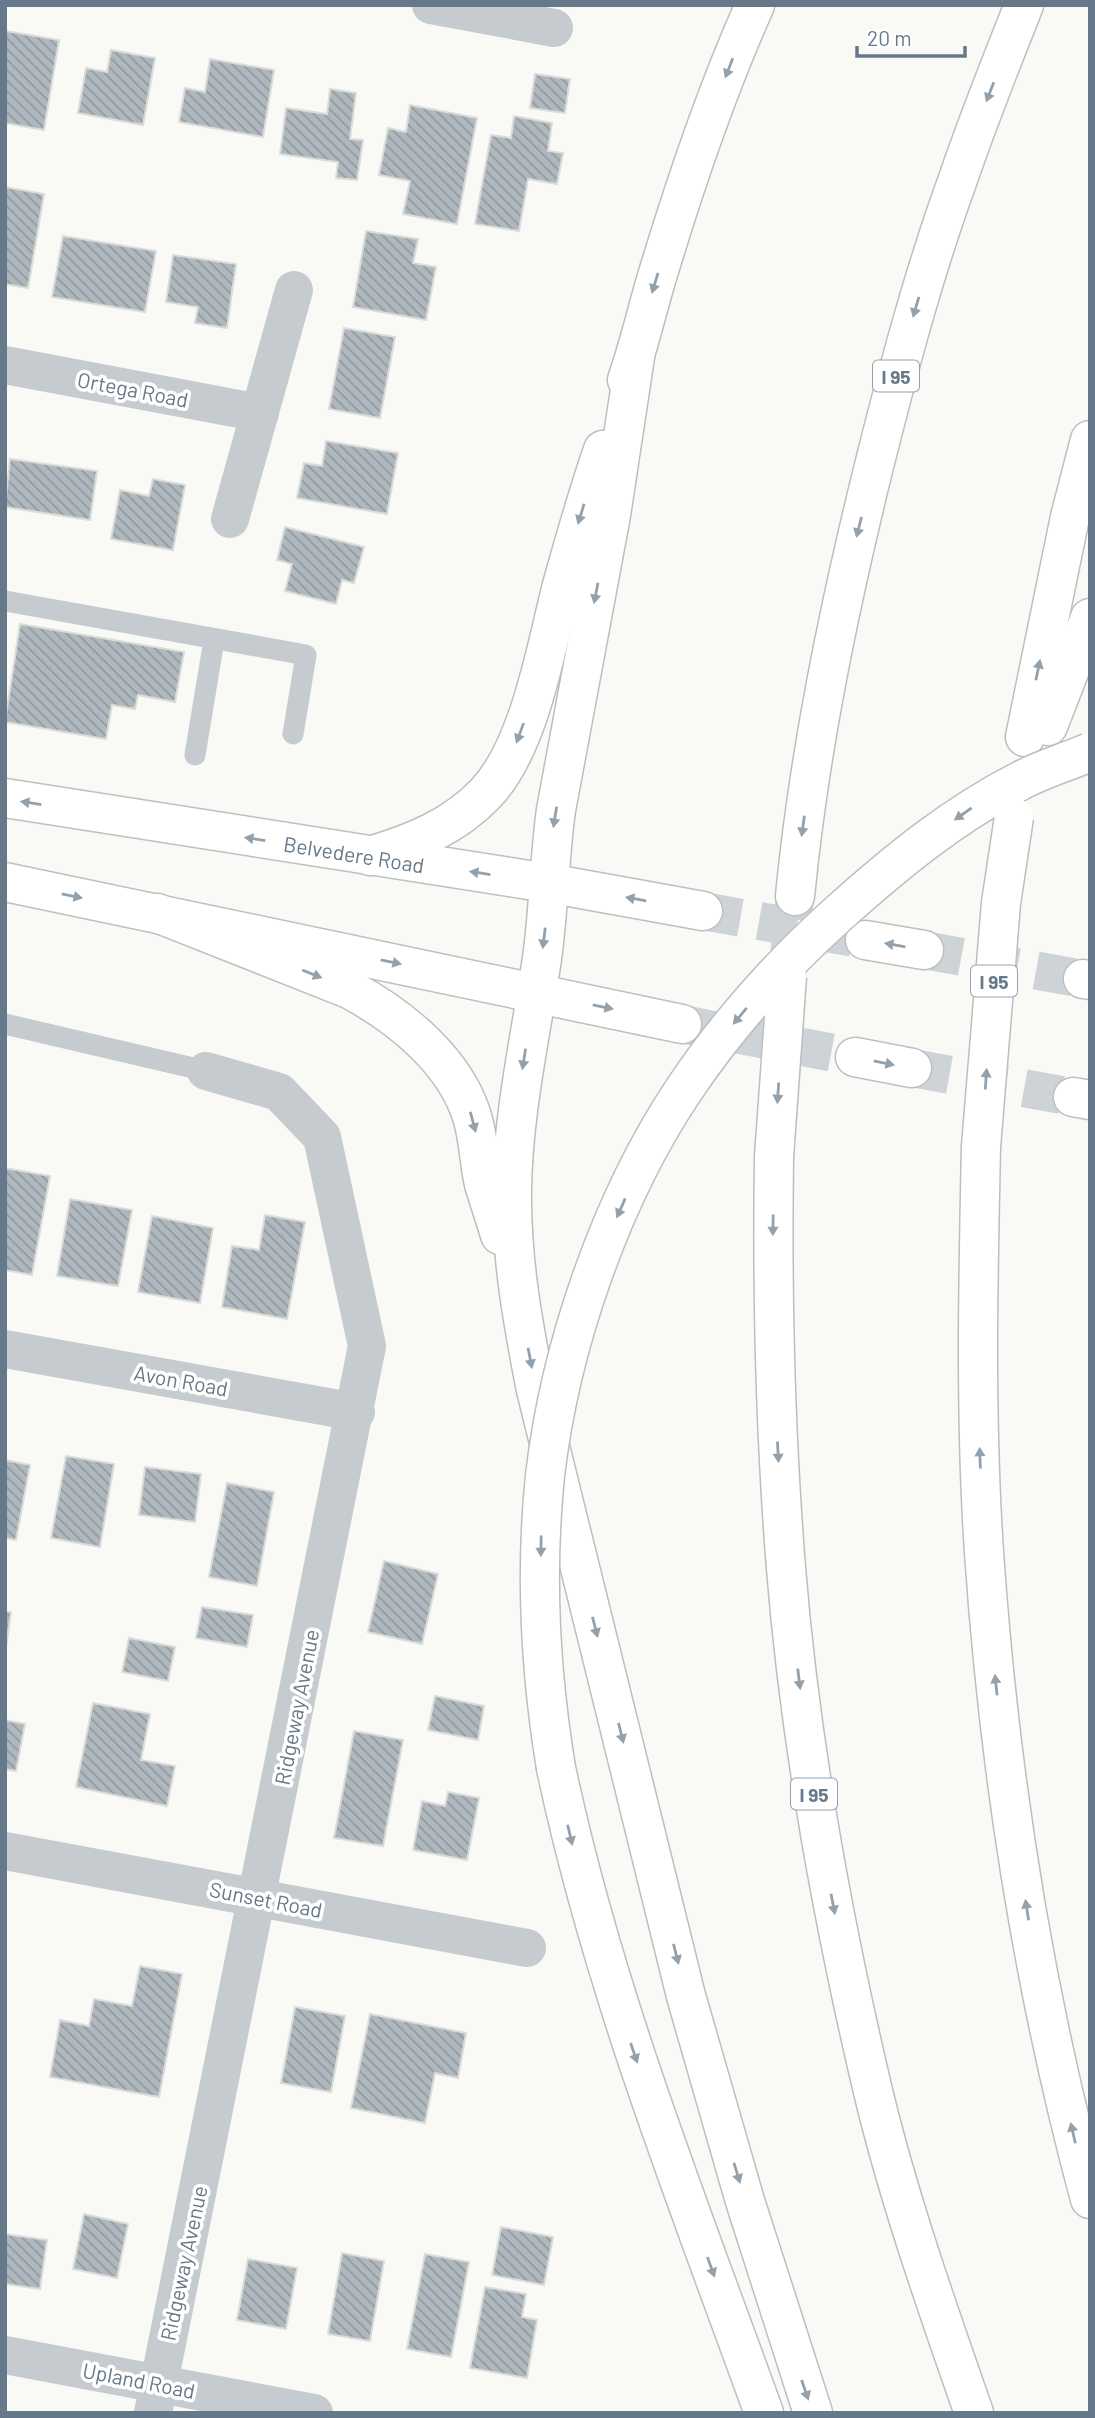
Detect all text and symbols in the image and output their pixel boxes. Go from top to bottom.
scale bar [857,14,965,58]
text: 20 m [867,25,912,50]
one-way arrow [723,58,734,79]
one-way arrow [984,81,995,102]
one-way arrow [649,273,659,294]
one-way arrow [911,296,921,317]
road number: I 95 [873,360,919,392]
street label: Ortega Road [76,366,190,412]
one-way arrow [576,504,586,525]
one-way arrow [853,516,864,538]
one-way arrow [590,583,601,605]
one-way arrow [1032,659,1043,681]
one-way arrow [514,723,525,744]
one-way arrow [20,797,42,808]
one-way arrow [549,806,560,828]
one-way arrow [954,807,972,821]
one-way arrow [798,815,809,837]
street label: Belvedere Road [282,831,426,877]
one-way arrow [244,833,266,844]
one-way arrow [469,867,491,878]
one-way arrow [61,890,83,901]
one-way arrow [625,893,647,904]
one-way arrow [539,927,550,949]
one-way arrow [884,939,906,950]
one-way arrow [380,957,402,968]
road number: I 95 [971,965,1017,996]
one-way arrow [301,968,322,979]
one-way arrow [592,1001,614,1012]
one-way arrow [733,1007,748,1024]
one-way arrow [518,1048,529,1070]
one-way arrow [873,1057,895,1068]
one-way arrow [981,1068,992,1090]
one-way arrow [772,1082,783,1104]
one-way arrow [468,1111,479,1133]
one-way arrow [615,1198,627,1218]
one-way arrow [767,1214,779,1236]
one-way arrow [524,1347,535,1369]
street label: Avon Road [132,1359,230,1401]
one-way arrow [773,1442,784,1464]
one-way arrow [975,1447,986,1469]
one-way arrow [535,1536,546,1558]
one-way arrow [590,1616,601,1638]
street label: Ridgeway Avenue [269,1627,323,1787]
one-way arrow [793,1668,804,1690]
one-way arrow [990,1674,1001,1696]
one-way arrow [616,1722,627,1744]
road number: I 95 [791,1778,837,1810]
one-way arrow [565,1824,576,1846]
street label: Sunset Road [208,1876,324,1922]
one-way arrow [828,1893,839,1915]
one-way arrow [1021,1899,1032,1921]
one-way arrow [670,1943,681,1965]
one-way arrow [629,2043,640,2064]
one-way arrow [1067,2122,1078,2144]
one-way arrow [733,2162,743,2183]
street label: Ridgeway Avenue [154,2183,212,2343]
one-way arrow [706,2257,717,2278]
street label: Upland Road [81,2357,197,2403]
one-way arrow [801,2379,811,2400]

